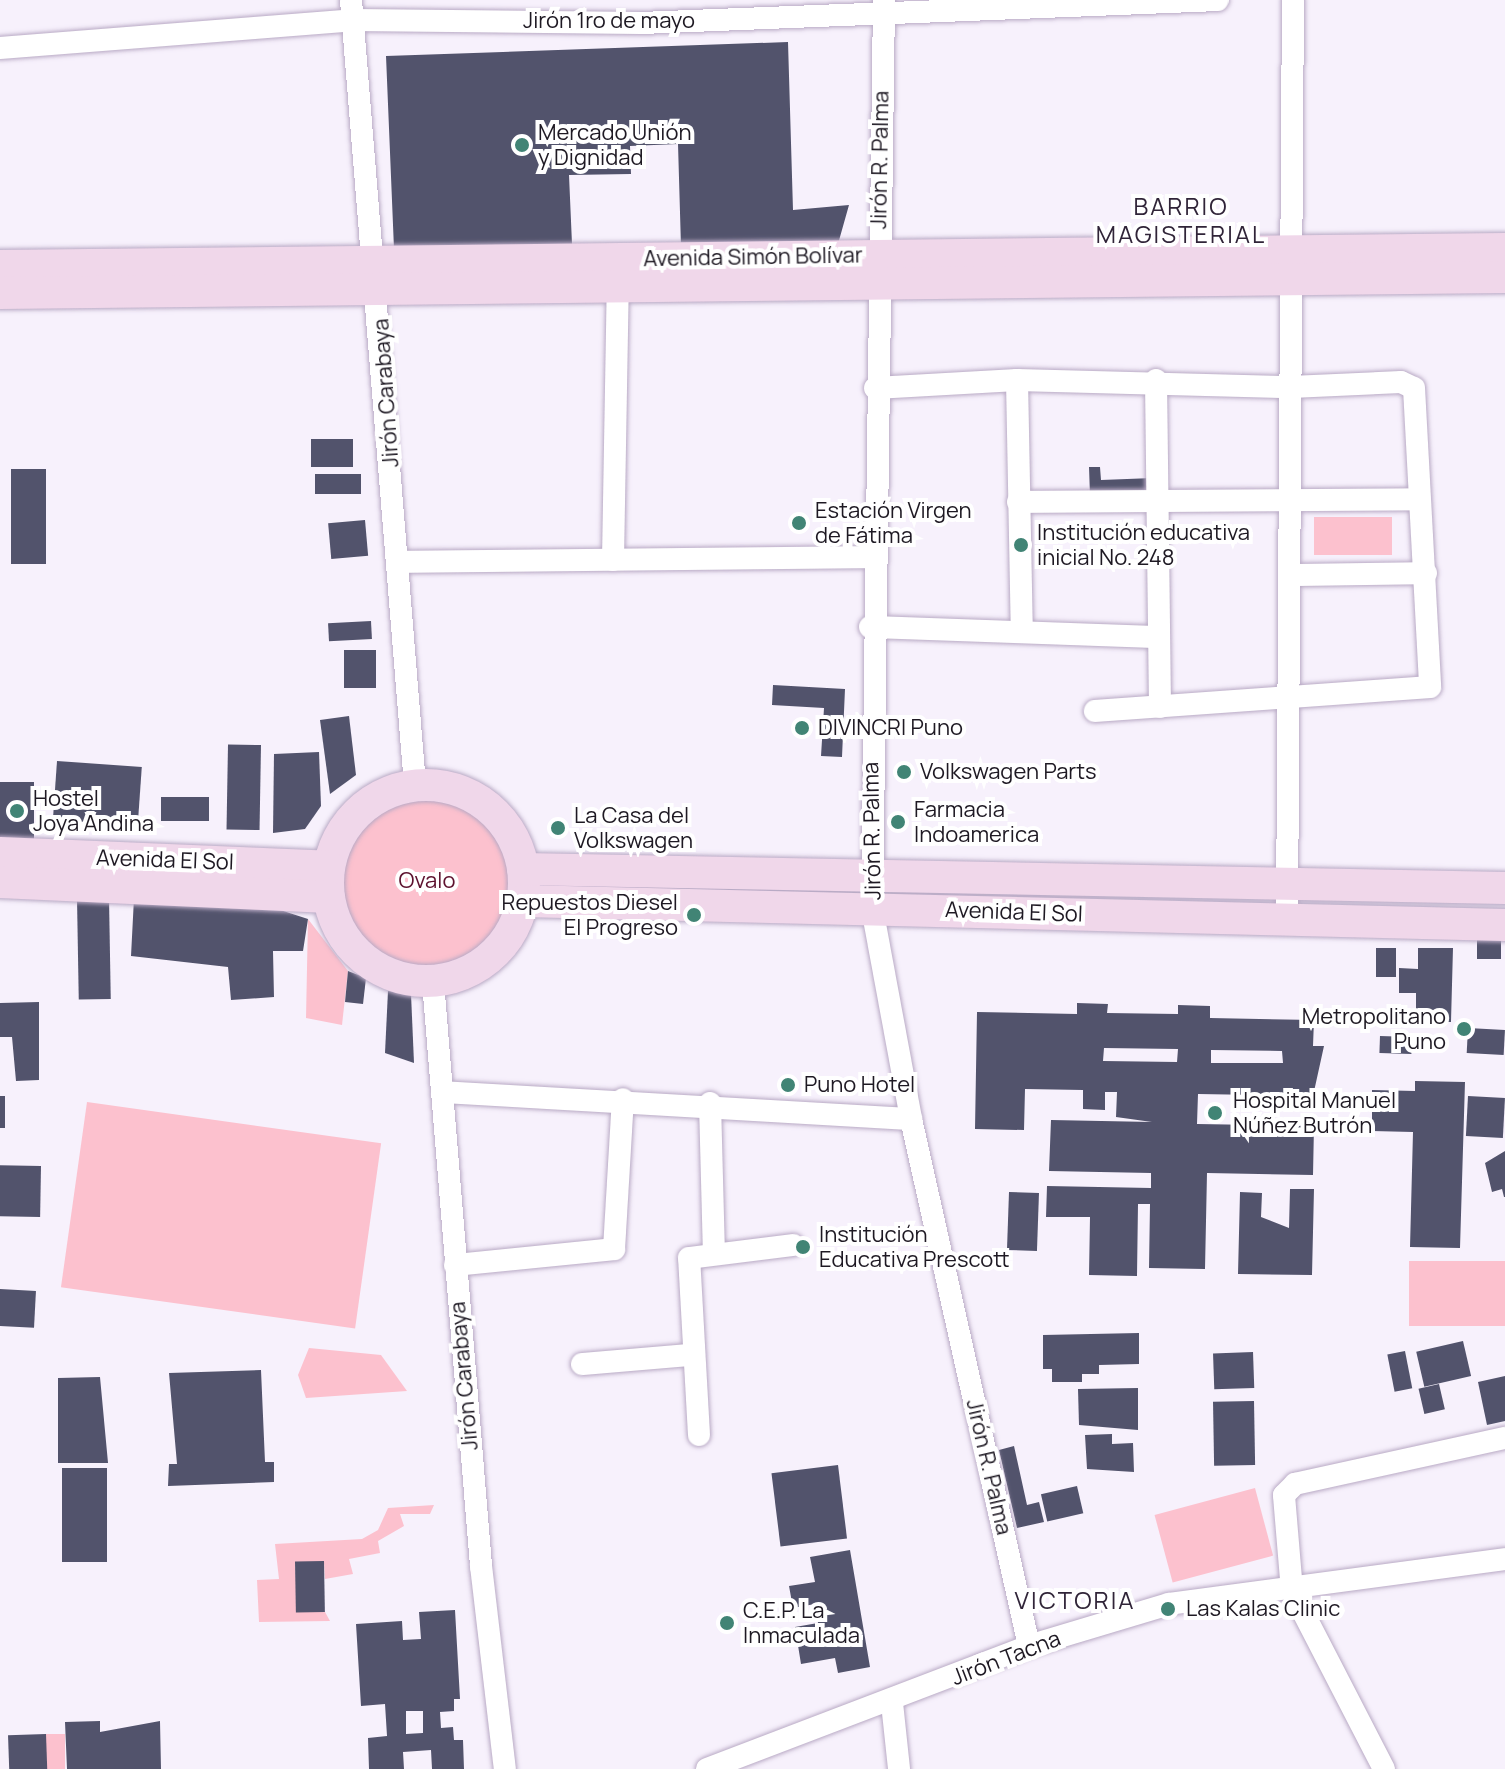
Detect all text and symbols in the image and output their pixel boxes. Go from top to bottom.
street label: Jirón 1ro de mayo [523,8,695,34]
street label: Jirón R. Palma [866,91,894,229]
place label: Mercado Unión y Dignidad [538,119,692,170]
marker: Mercado Unión y Dignidad [513,136,531,154]
district label: BARRIO MAGISTERIAL [1096,192,1266,248]
street label: Avenida Simón Bolívar [643,242,863,272]
street label: Jirón Carabaya [368,318,404,468]
place label: Estación Virgen de Fátima [815,497,972,548]
marker: Estación Virgen de Fátima [790,514,808,532]
place label: Institución educativa inicial No. 248 [1037,519,1250,570]
marker: Institución educativa inicial No. 248 [1012,536,1030,554]
place label: DIVINCRI Puno [818,715,963,741]
marker: DIVINCRI Puno [793,719,811,737]
place label: Volkswagen Parts [920,759,1097,785]
street label: Jirón R. Palma [858,762,886,900]
marker: Volkswagen Parts [895,763,913,781]
place label: Hostel Joya Andina [33,785,154,836]
place label: Farmacia Indoamerica [914,796,1039,848]
marker: Hostel Joya Andina [8,802,26,820]
place label: La Casa del Volkswagen [574,802,693,854]
marker: Farmacia Indoamerica [889,813,907,831]
marker: La Casa del Volkswagen [549,819,567,837]
street label: Avenida El Sol [96,844,234,876]
park label: Ovalo [399,868,455,894]
place label: Repuestos Diesel El Progreso [502,889,678,940]
street label: Avenida El Sol [945,896,1083,928]
marker: Repuestos Diesel El Progreso [685,906,703,924]
place label: Metropolitano Puno [1302,1003,1446,1054]
marker: Metropolitano Puno [1453,1018,1475,1040]
place label: Puno Hotel [804,1072,915,1098]
marker: Puno Hotel [779,1076,797,1094]
place label: Hospital Manuel Núñez Butrón [1233,1087,1396,1138]
marker: Hospital Manuel Núñez Butrón [1204,1102,1226,1124]
place label: Institución Educativa Prescott [819,1221,1010,1272]
marker: Institución Educativa Prescott [794,1238,812,1256]
street label: Jirón Carabaya [444,1301,484,1451]
street label: Jirón R. Palma [961,1397,1017,1537]
district label: VICTORIA [1015,1586,1135,1614]
place label: Las Kalas Clinic [1186,1596,1340,1622]
place label: C.E.P. La Inmaculada [743,1597,860,1648]
marker: Las Kalas Clinic [1157,1598,1179,1620]
marker: C.E.P. La Inmaculada [718,1614,736,1632]
street label: Jirón Tacna [948,1625,1064,1691]

